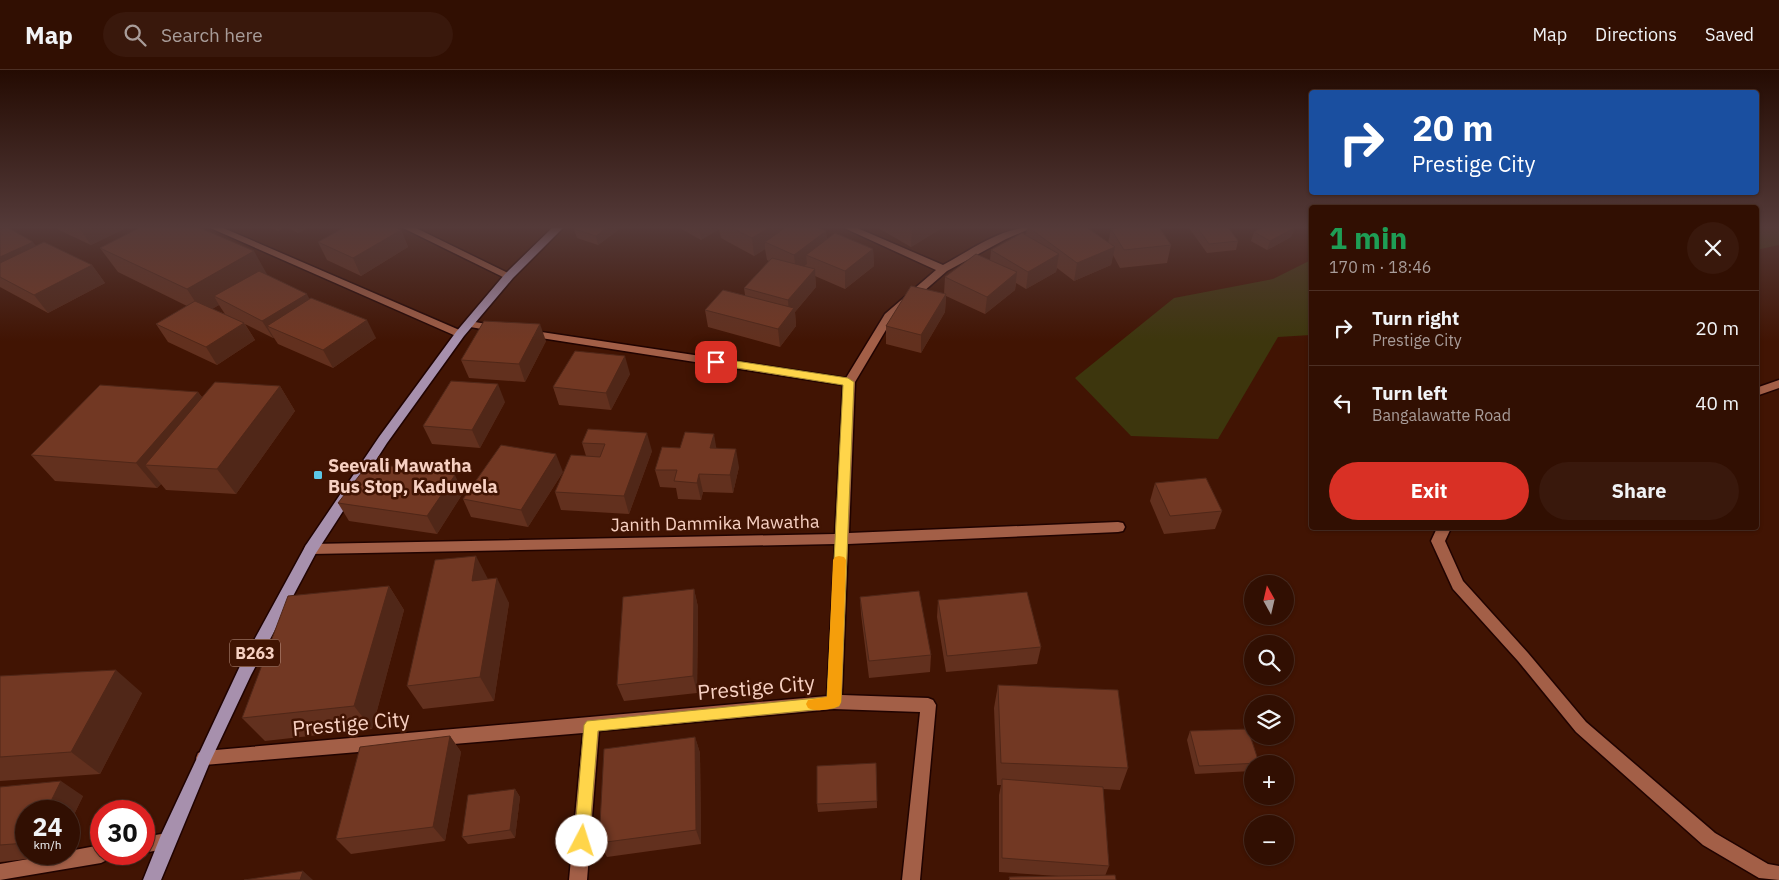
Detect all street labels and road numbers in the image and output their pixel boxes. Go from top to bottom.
street label: Janith Dammika Mawatha [610,510,820,536]
road number: B263 [230,640,280,666]
street label: Prestige City [696,668,816,706]
street label: Prestige City [291,704,411,742]

